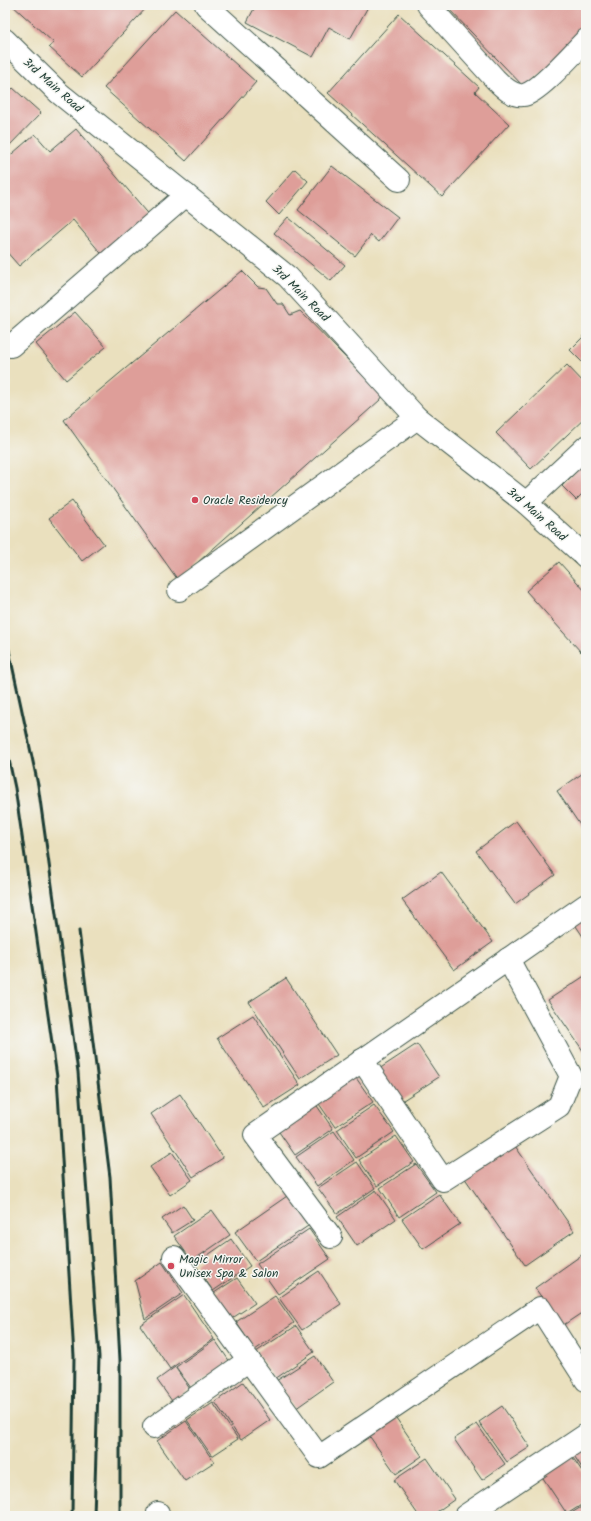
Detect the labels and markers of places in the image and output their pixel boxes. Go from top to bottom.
place label: Oracle Residency [203,491,288,510]
marker: Oracle Residency [190,495,200,505]
place label: Magic Mirror Unisex Spa & Salon [179,1250,278,1283]
marker: Magic Mirror Unisex Spa & Salon [166,1261,176,1271]

